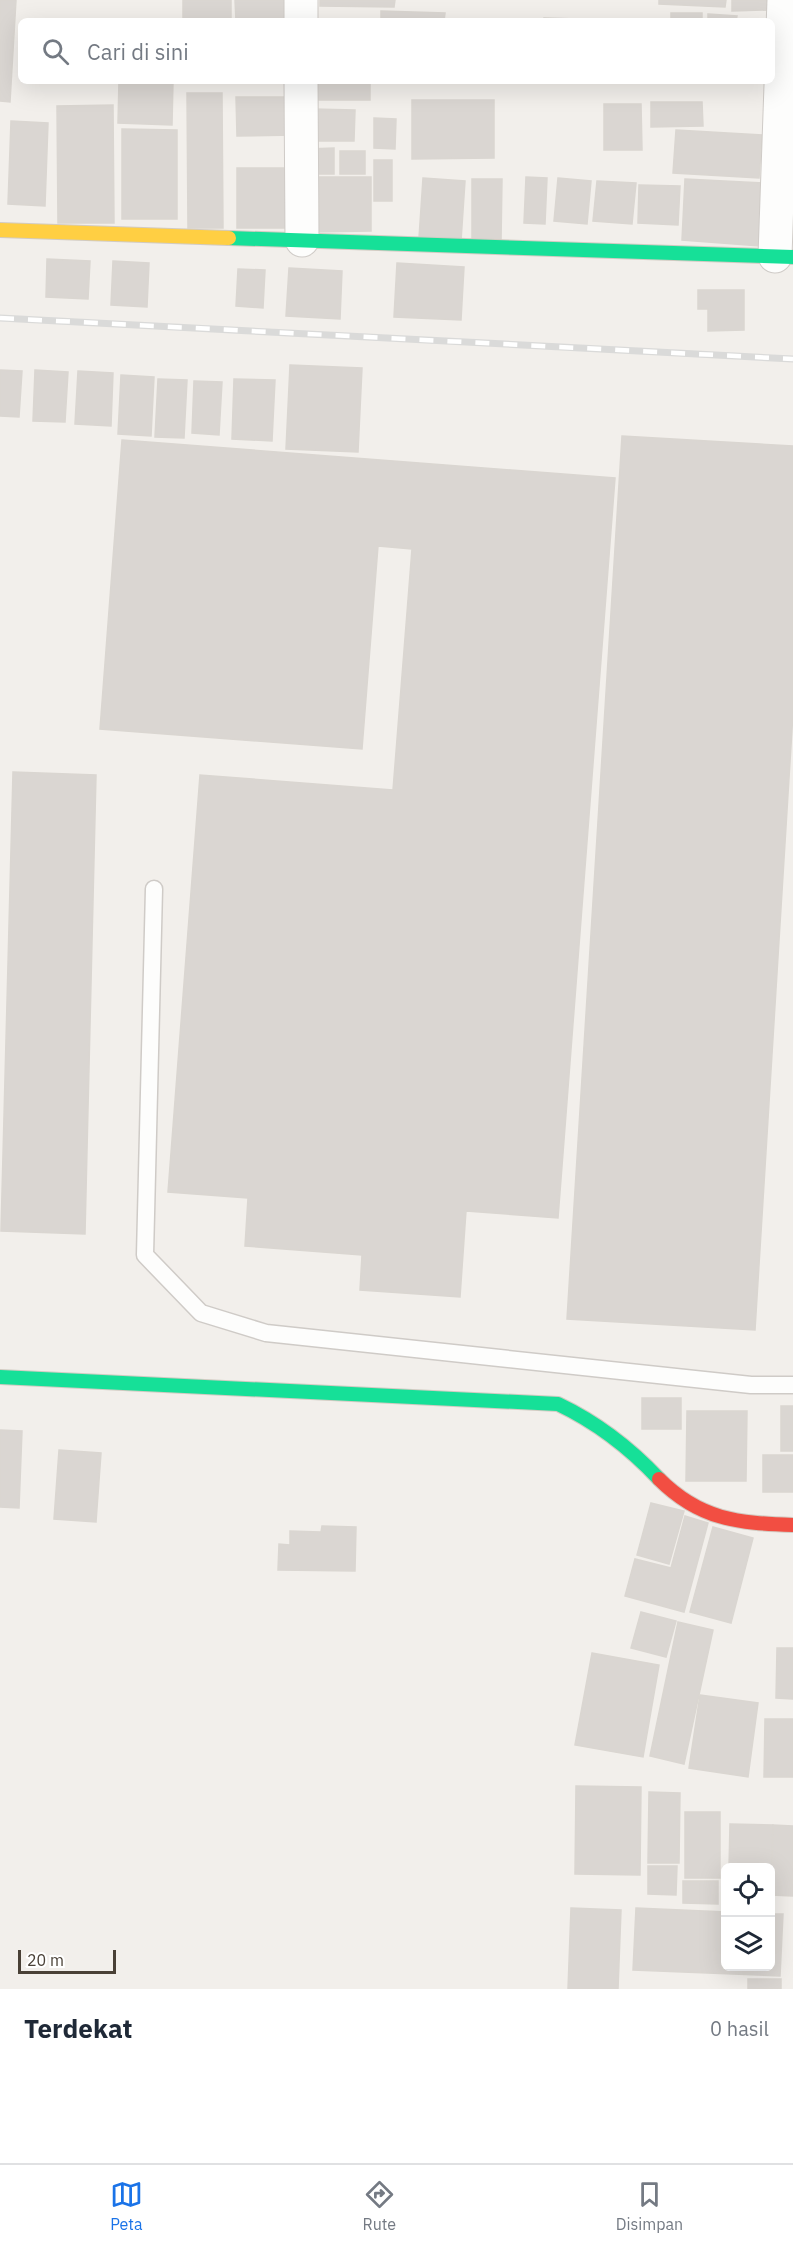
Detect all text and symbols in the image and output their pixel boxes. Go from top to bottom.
search box [18,18,775,84]
icon: search [39,35,72,68]
text: Cari di sini [87,37,189,66]
map controls [721,1863,775,1971]
button: locate [721,1863,775,1917]
button: layers [721,1917,775,1971]
scale bar [18,1947,116,1974]
text: 20 m [27,1950,64,1970]
text: Terdekat [24,2011,133,2045]
text: 0 hasil [710,2015,769,2042]
tab: Peta [110,2178,143,2234]
tab: Rute [362,2178,396,2234]
tab: Disimpan [616,2178,683,2234]

